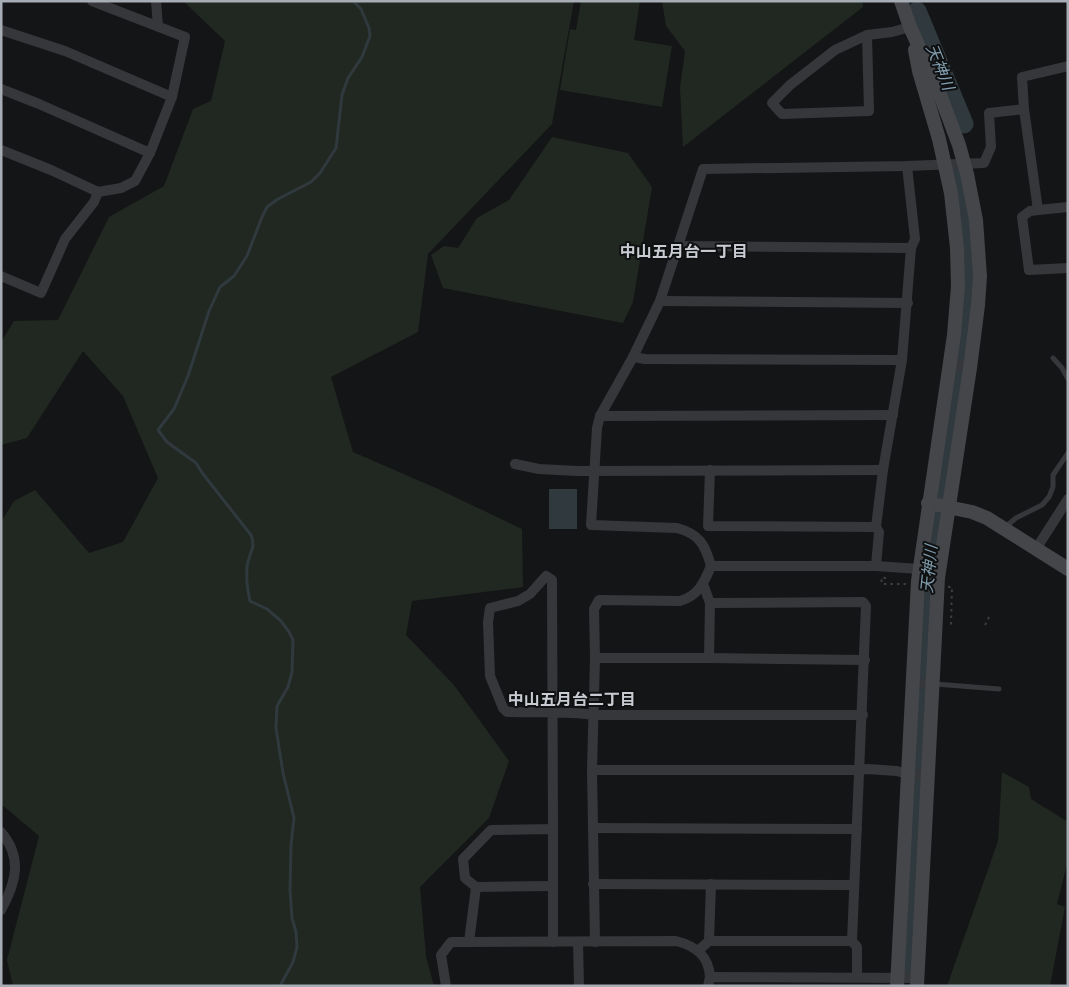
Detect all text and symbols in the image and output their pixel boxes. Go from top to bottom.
water label: 天神川 [922,41,959,95]
district label: 中山五月台一丁目 [620,242,748,261]
water label: 天神川 [917,542,941,594]
district label: 中山五月台二丁目 [508,690,636,709]

